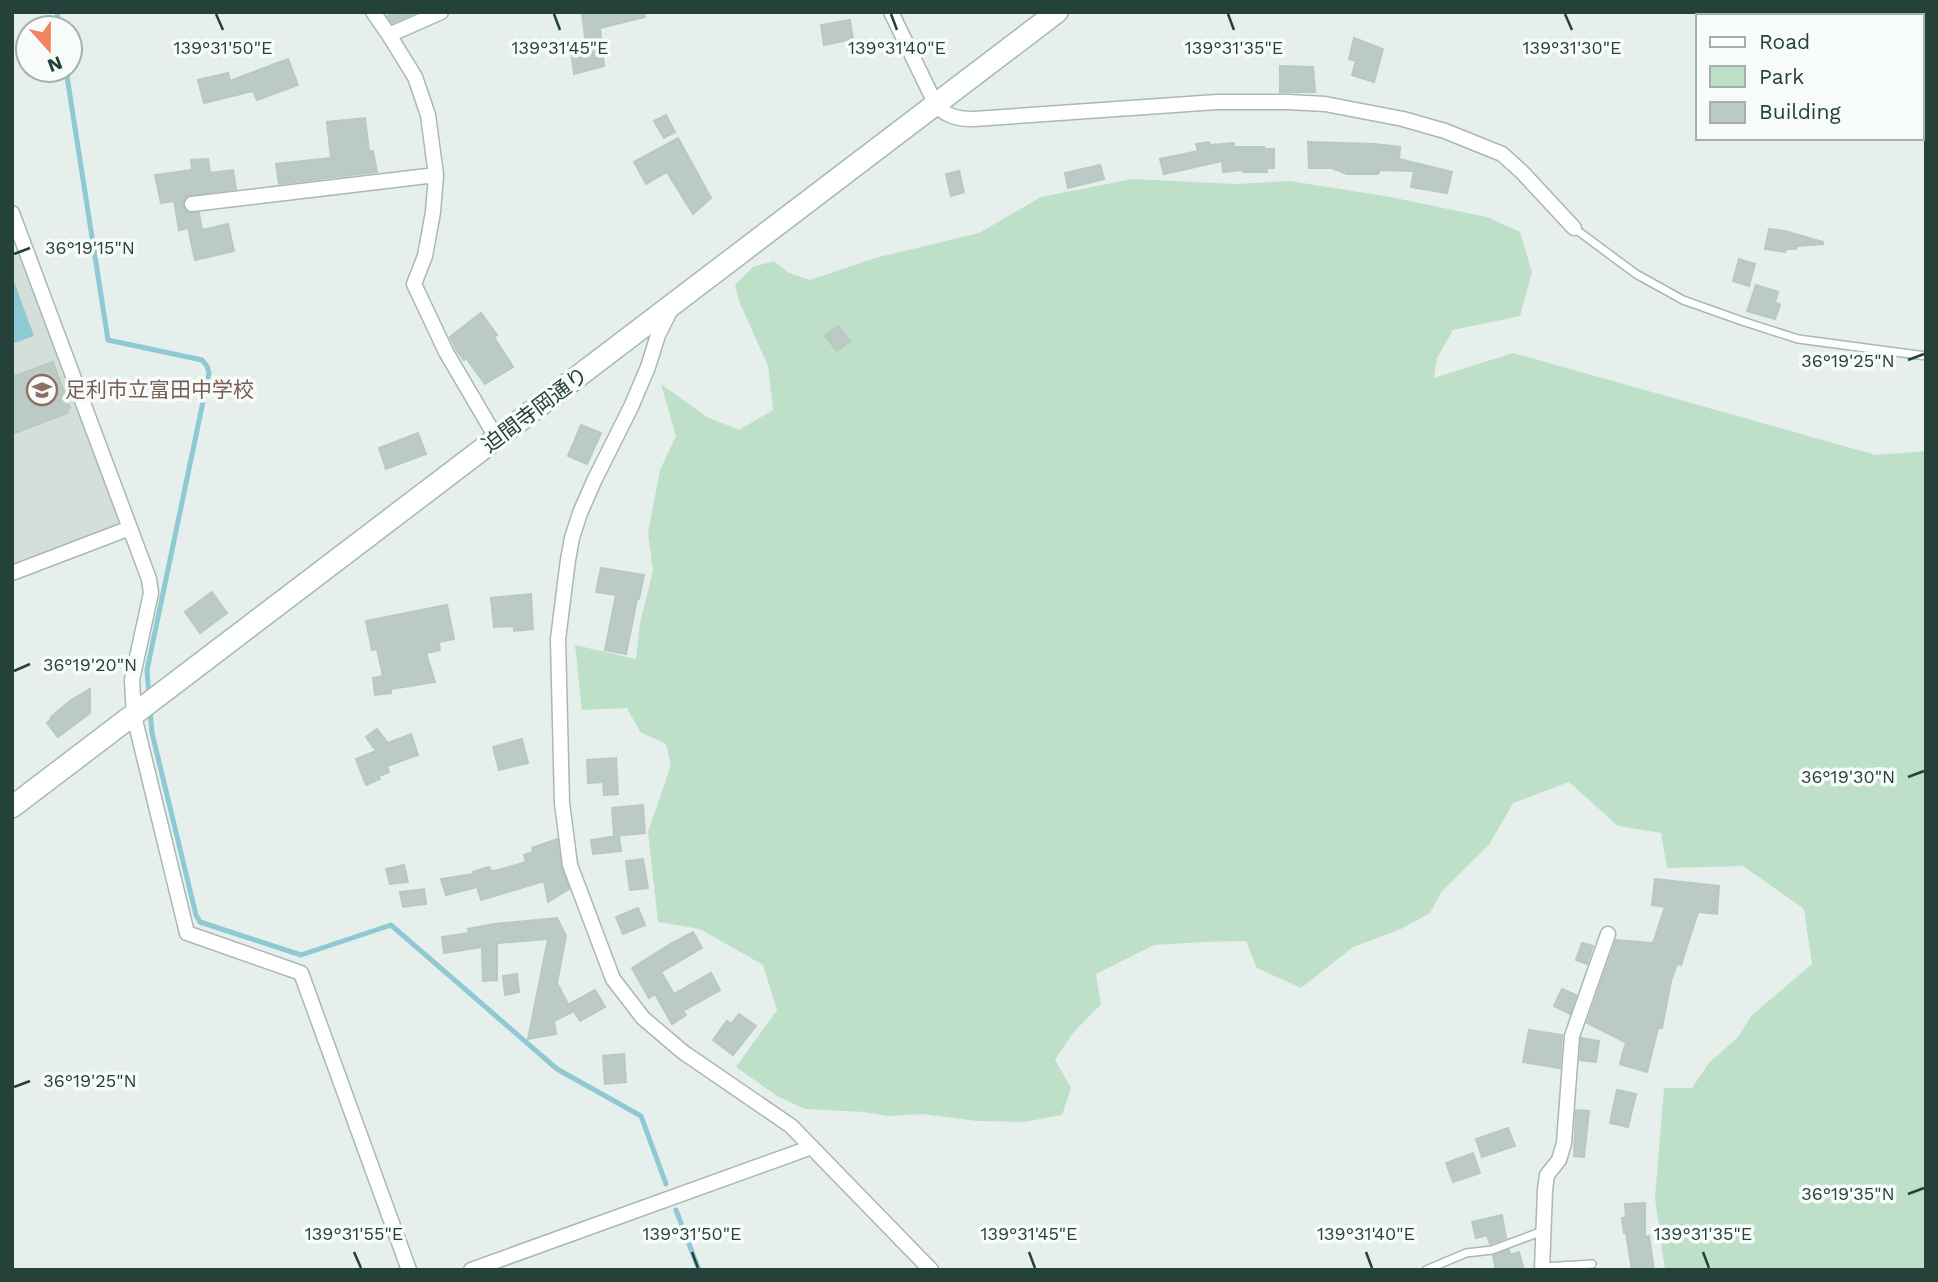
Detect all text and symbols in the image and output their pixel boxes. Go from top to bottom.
north arrow [14,14,84,84]
legend [1696,14,1924,140]
text: Road [1759,29,1810,54]
text: 139°31'50"E [173,37,273,58]
text: 139°31'45"E [511,37,609,58]
text: 139°31'40"E [848,37,946,58]
text: 139°31'35"E [1185,37,1283,58]
text: 139°31'30"E [1522,37,1622,58]
text: N [44,51,66,78]
text: Park [1759,64,1804,89]
text: Building [1759,99,1841,124]
text: 36°19'15"N [45,237,135,258]
text: 36°19'25"N [1801,350,1895,371]
street label: 迫間寺岡通り [477,362,593,457]
school or university icon: 足利市立富田中学校 [25,373,59,407]
place label: 足利市立富田中学校 [65,377,254,402]
text: 36°19'20"N [43,654,137,675]
text: 36°19'30"N [1801,766,1895,787]
text: 36°19'25"N [43,1070,137,1091]
text: 36°19'35"N [1801,1183,1895,1204]
text: 139°31'55"E [305,1223,403,1244]
text: 139°31'50"E [642,1223,742,1244]
text: 139°31'45"E [980,1223,1078,1244]
text: 139°31'40"E [1317,1223,1415,1244]
text: 139°31'35"E [1654,1223,1752,1244]

